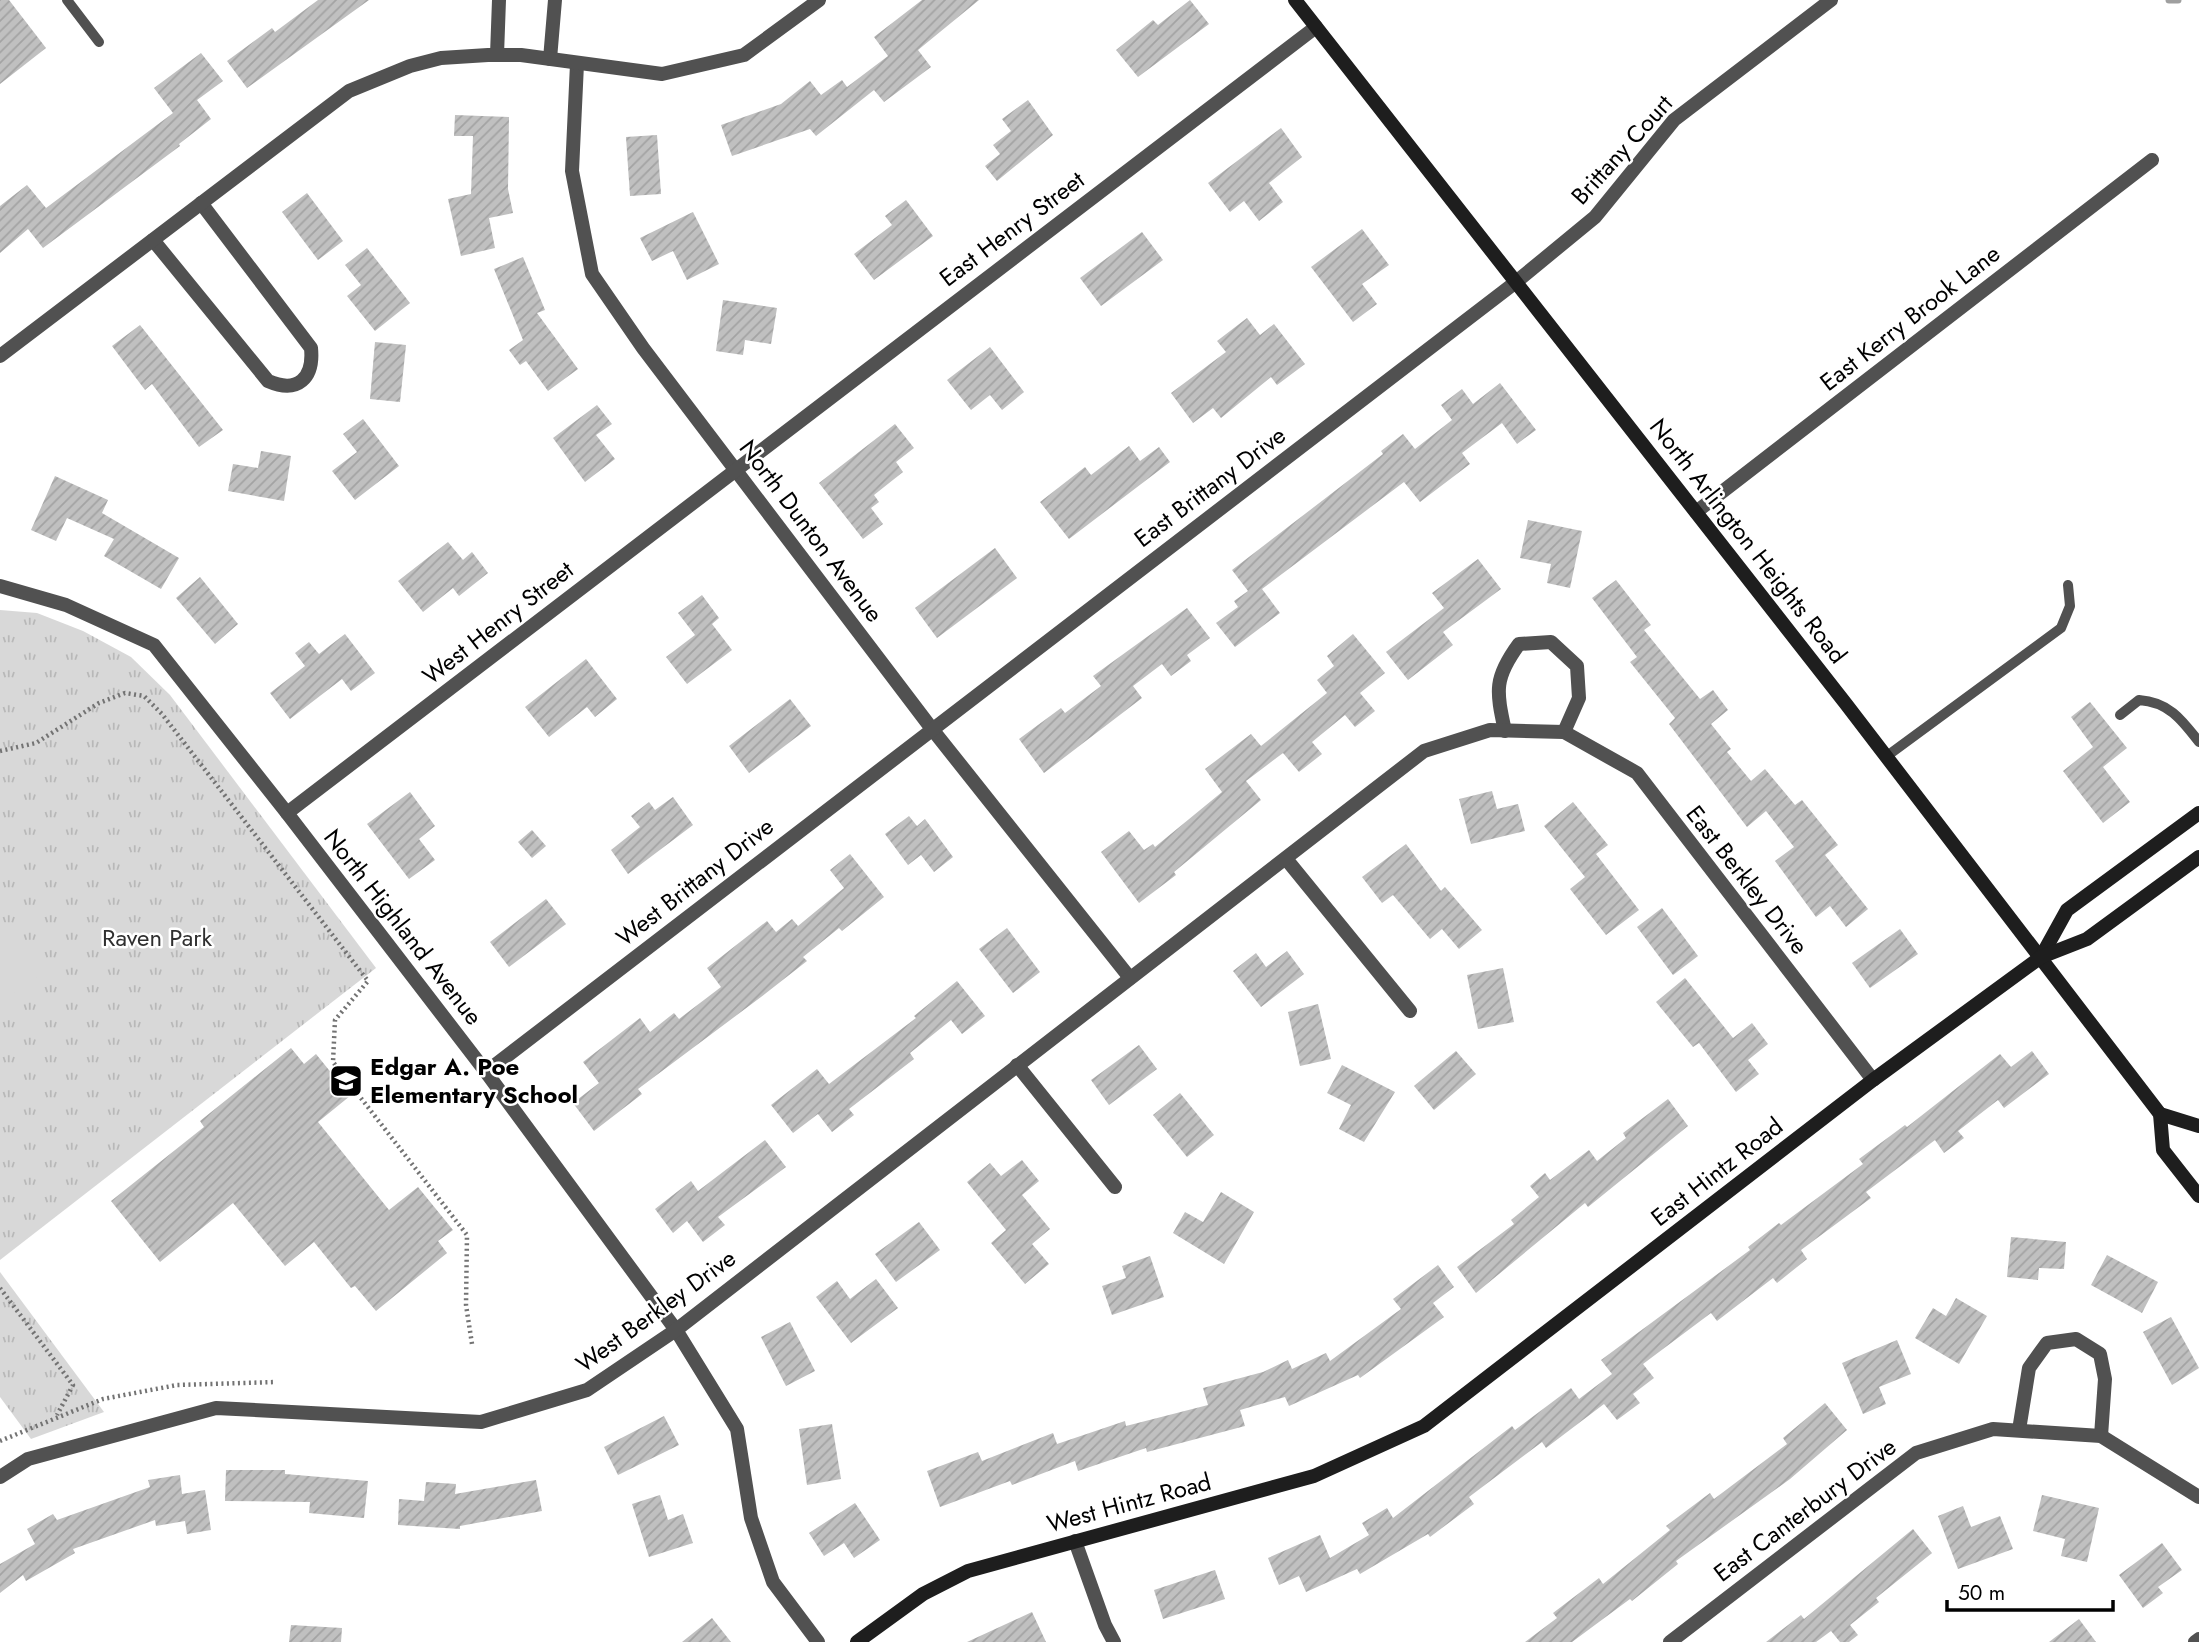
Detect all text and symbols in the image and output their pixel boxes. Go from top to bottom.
street label: Brittany Court [1563,87,1681,212]
street label: East Henry Street [932,162,1092,295]
street label: East Kerry Brook Lane [1812,236,2007,399]
street label: North Arlington Heights Road [1641,411,1855,671]
street label: East Brittany Drive [1127,418,1293,555]
street label: North Dunton Avenue [731,432,892,629]
street label: West Henry Street [415,552,581,693]
street label: East Berkley Drive [1678,798,1817,962]
street label: West Brittany Drive [609,809,781,954]
street label: North Highland Avenue [316,821,491,1032]
park label: Raven Park [102,920,212,955]
place label: Edgar A. Poe Elementary School [370,1049,578,1112]
school or university icon: Edgar A. Poe Elementary School [327,1062,365,1100]
street label: East Hintz Road [1643,1109,1790,1234]
street label: West Berkley Drive [569,1241,743,1381]
street label: East Canterbury Drive [1706,1429,1903,1590]
street label: West Hintz Road [1043,1464,1215,1541]
scale bar [1947,1568,2113,1612]
text: 50 m [1958,1578,2005,1608]

